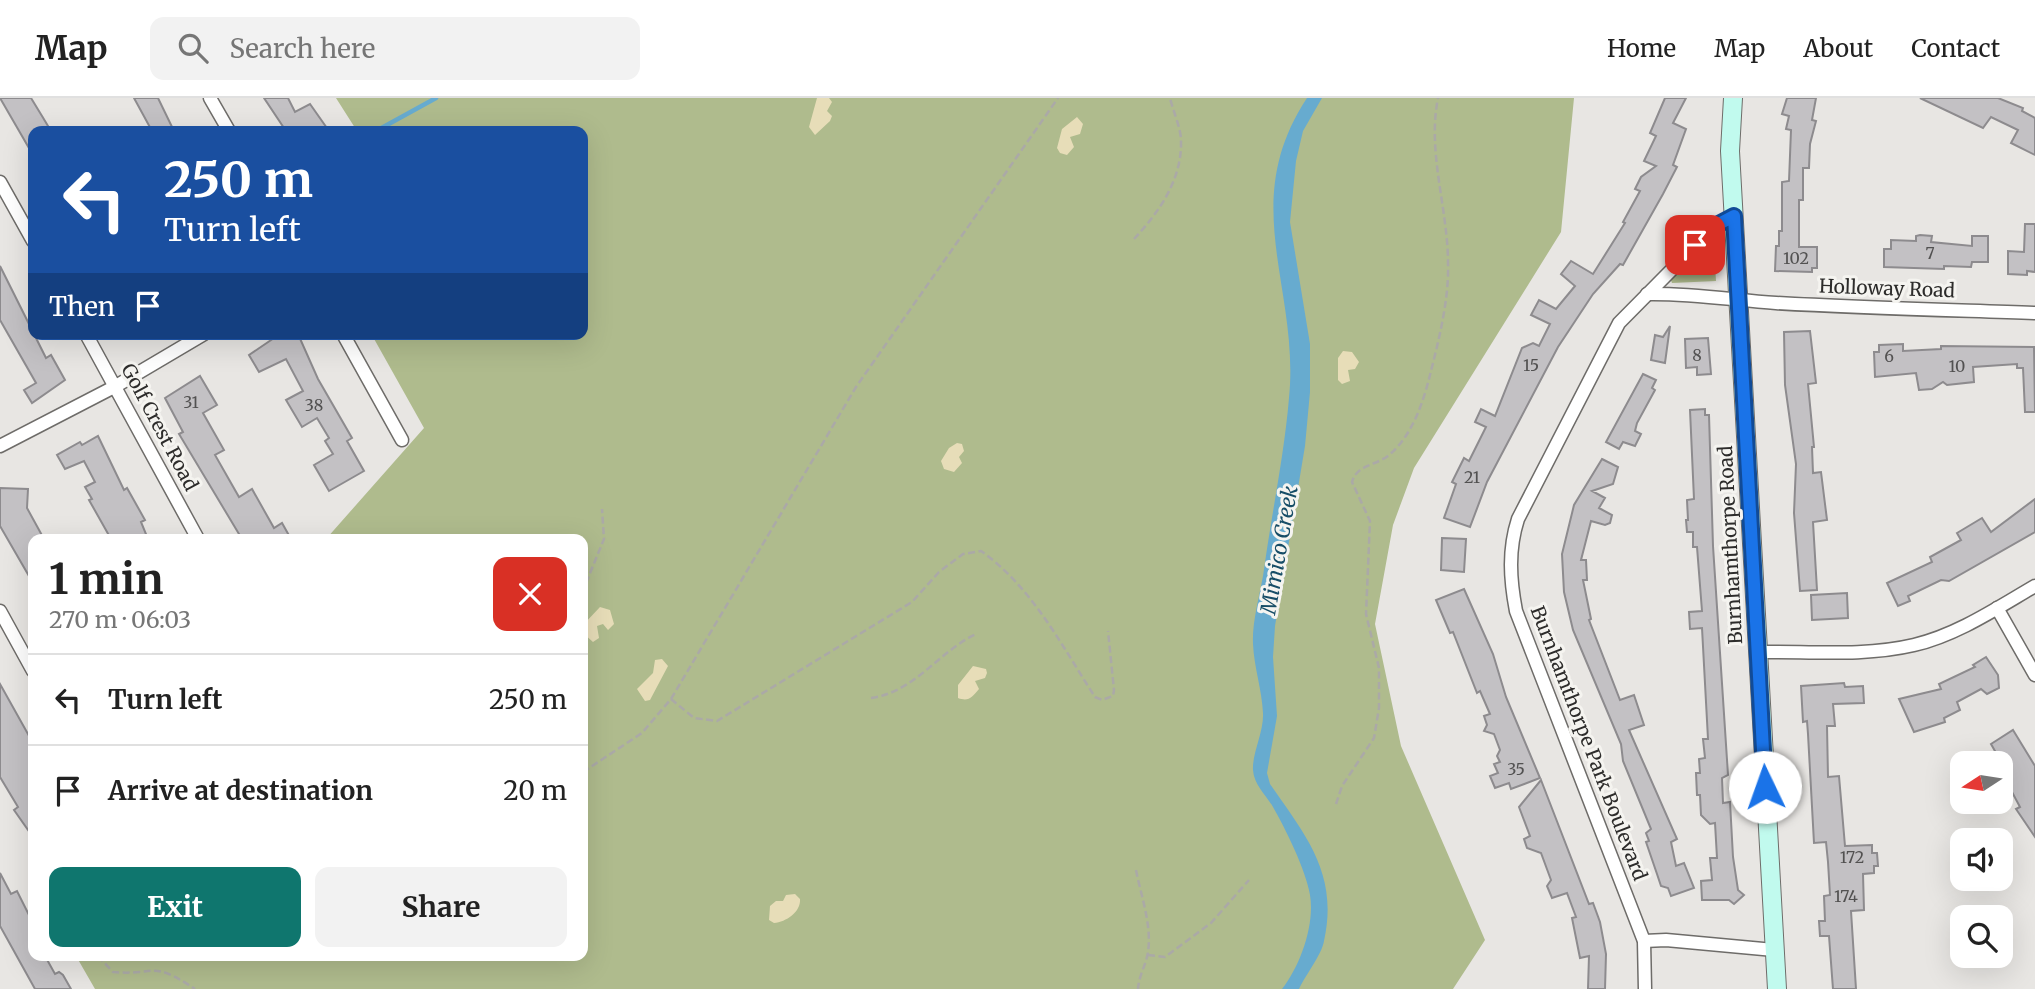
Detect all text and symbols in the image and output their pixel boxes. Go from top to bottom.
search box [150,17,640,80]
text: Map [35,28,108,69]
icon: search [174,29,212,67]
text: Search here [230,32,375,65]
text: Home [1607,33,1676,64]
text: Map [1714,33,1765,64]
text: About [1803,33,1873,64]
text: Contact [1911,33,2000,64]
text: 250 m [164,149,313,210]
icon: left [49,154,140,245]
text: Turn left [164,210,301,250]
pin [1665,215,1725,275]
icon: arrive [1676,226,1714,264]
house number: 7 [1925,243,1935,263]
house number: 102 [1783,248,1809,268]
street label: Holloway Road [1819,274,1955,302]
icon: arrive [129,287,167,325]
text: Then [49,290,115,323]
house number: 8 [1692,345,1702,365]
house number: 6 [1884,346,1894,366]
house number: 15 [1523,355,1539,375]
house number: 10 [1949,356,1965,376]
street label: Golf Crest Road [116,359,204,495]
house number: 31 [183,392,199,412]
house number: 38 [305,395,323,415]
street label: Burnhamthorpe Road [1713,445,1747,645]
house number: 21 [1464,467,1480,487]
water label: Mimico Creek [1254,483,1304,617]
text: 1 min [49,553,163,605]
button: close [493,557,567,631]
street label: Burnhamthorpe Park Boulevard [1525,602,1653,884]
text: 270 m · 06:03 [49,605,191,634]
icon: left [49,681,87,719]
text: Turn left [108,683,222,716]
text: 250 m [489,683,567,716]
position arrow [1728,750,1802,824]
north arrow [1950,751,2012,814]
map controls [1950,751,2013,968]
house number: 35 [1507,759,1525,779]
icon: arrive [49,772,87,810]
text: Arrive at destination [108,774,373,807]
text: 20 m [503,774,567,807]
button: sound [1950,828,2013,891]
house number: 172 [1840,847,1864,867]
button: Exit [49,867,301,947]
button: Share [315,867,567,947]
house number: 174 [1834,886,1858,906]
button: search [1950,905,2013,968]

